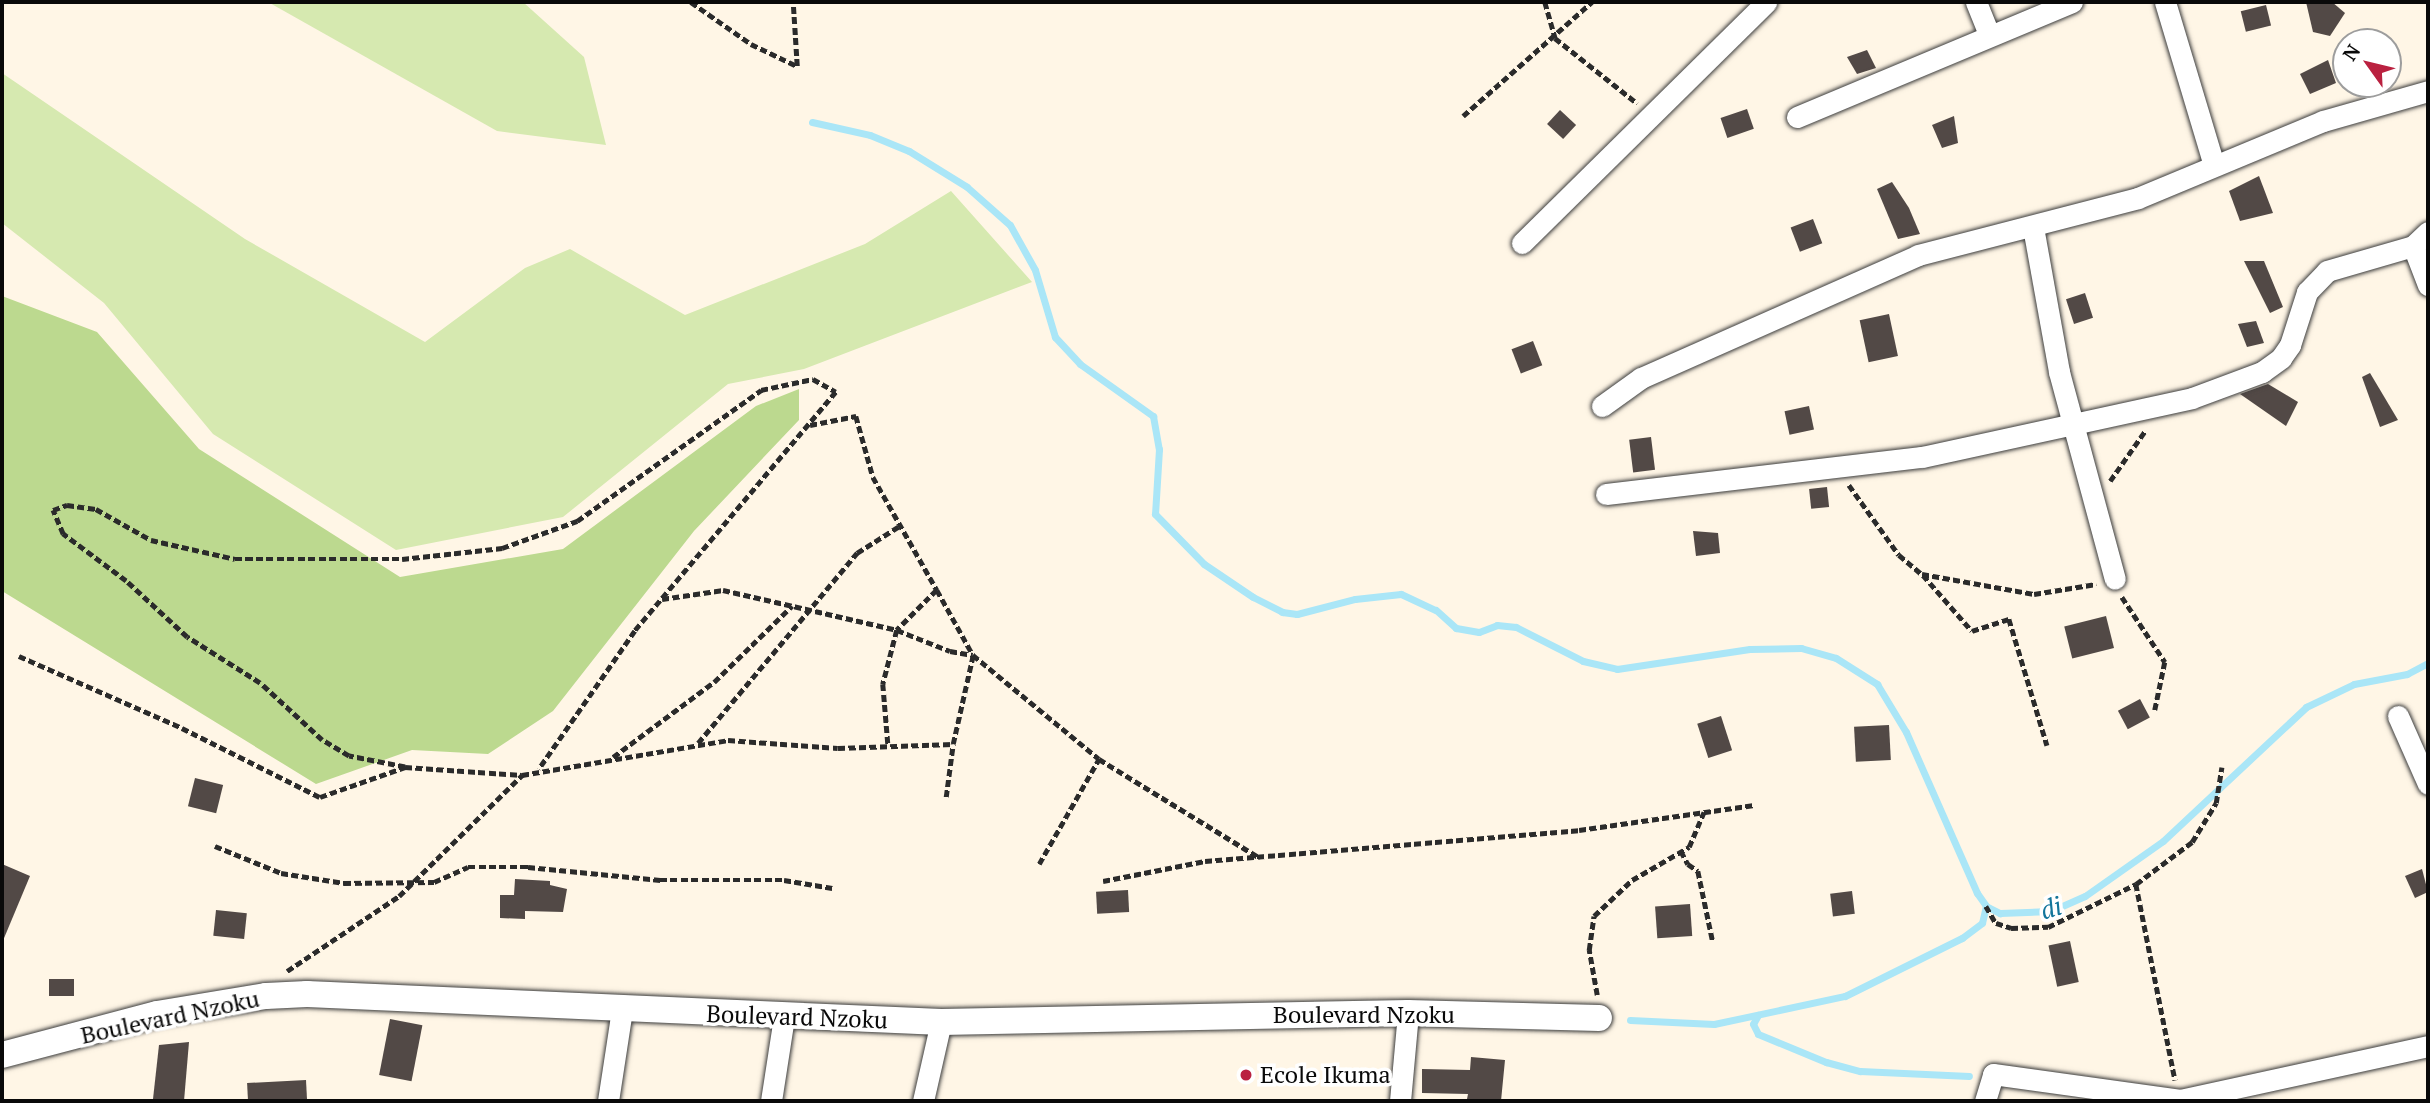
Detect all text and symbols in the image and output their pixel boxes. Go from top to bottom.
north arrow [2332,28,2402,98]
text: N [2336,39,2365,65]
water label: di [2036,890,2066,926]
street label: Boulevard Nzoku [78,984,262,1050]
street label: Boulevard Nzoku [706,999,888,1035]
street label: Boulevard Nzoku [1273,1001,1455,1029]
place label: Ecole Ikuma [1260,1061,1391,1089]
marker: Ecole Ikuma [1238,1067,1254,1083]

